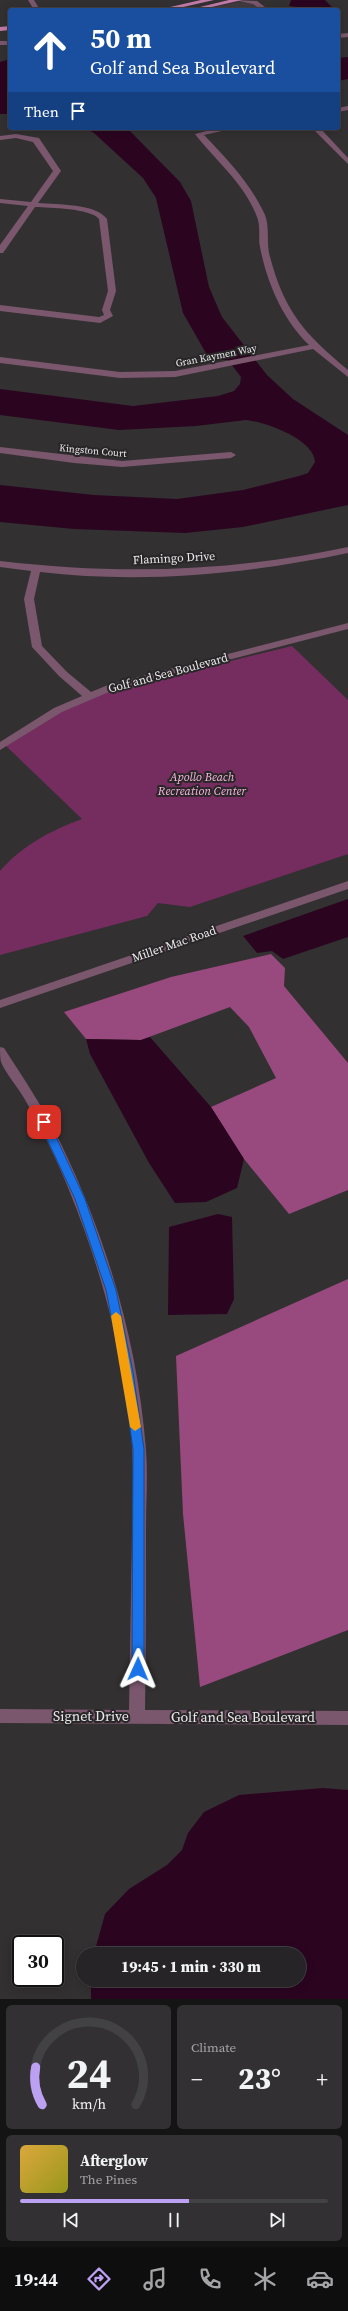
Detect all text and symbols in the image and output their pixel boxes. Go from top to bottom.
text: 50 m [90,19,152,57]
icon: ahead [24,24,76,76]
text: Golf and Sea Boulevard [90,55,275,80]
icon: arrive [67,100,89,122]
text: Then [24,101,59,122]
street label: Gran Kaymen Way [174,341,259,370]
street label: Kingston Court [59,441,128,460]
street label: Flamingo Drive [132,548,216,568]
street label: Golf and Sea Boulevard [106,649,230,697]
park label: Apollo Beach Recreation Center [157,769,247,799]
street label: Miller Mac Road [130,922,218,966]
pin [27,1105,61,1139]
icon: arrive [33,1111,55,1133]
position arrow [117,1648,159,1690]
street label: Signet Drive [53,1706,129,1726]
street label: Golf and Sea Boulevard [171,1707,315,1727]
speed limit sign: 30 [12,1935,64,1987]
text: 19:45 · 1 min · 330 m [121,1956,261,1977]
text: Climate [191,2039,236,2056]
text: 24 [66,2045,111,2102]
text: 23° [238,2058,281,2099]
text: − [191,2064,203,2094]
text: + [316,2064,328,2094]
text: km/h [72,2094,106,2114]
text: Afterglow [80,2150,148,2171]
text: The Pines [80,2171,137,2188]
icon: previous [60,2209,82,2231]
icon: pause [163,2209,185,2231]
icon: next [266,2209,288,2231]
icon: directions [85,2265,113,2293]
icon: music [141,2265,169,2293]
icon: phone [196,2265,224,2293]
icon: climate [251,2265,279,2293]
icon: car [306,2265,334,2293]
text: 19:44 [14,2267,58,2292]

